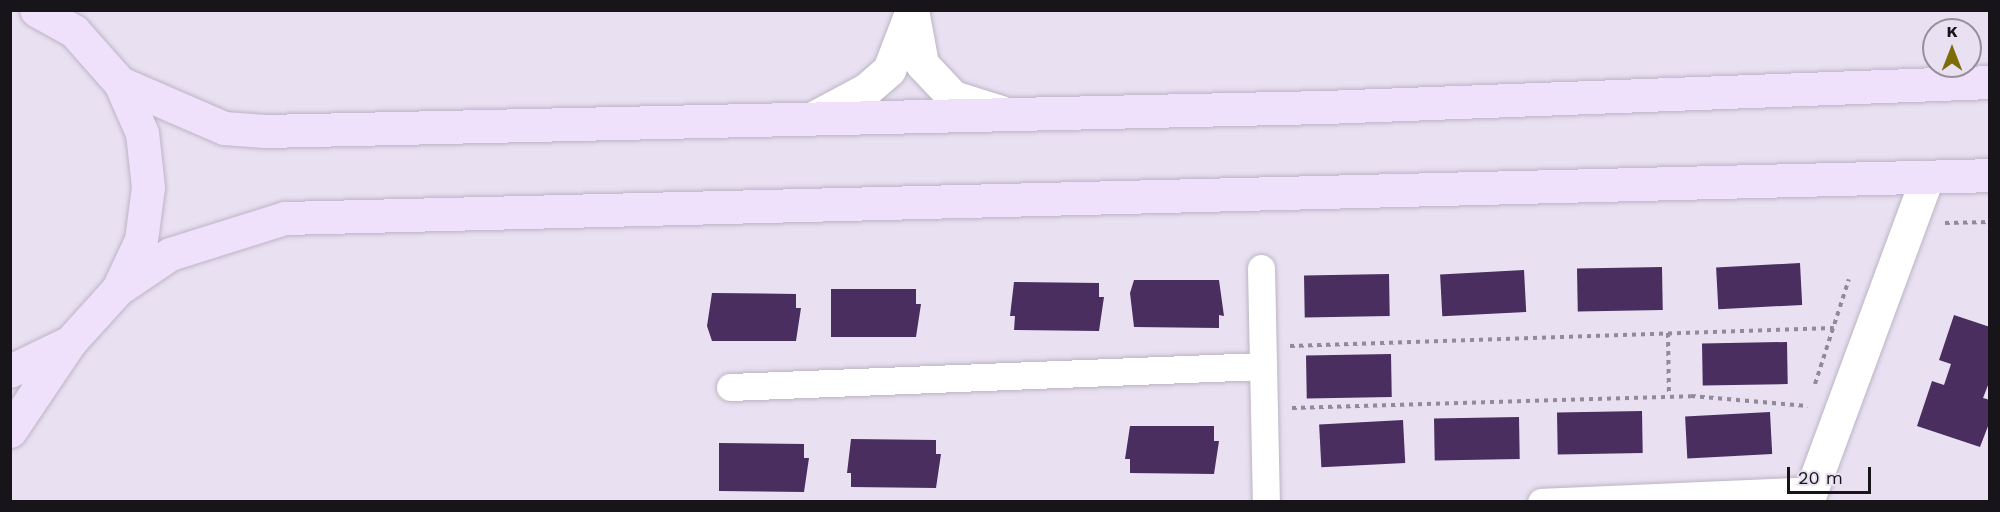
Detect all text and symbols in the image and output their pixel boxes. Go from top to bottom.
north arrow [1922,18,1982,78]
text: K [1946,22,1958,41]
scale bar [1790,455,1874,493]
text: 20 m [1798,467,1843,488]

